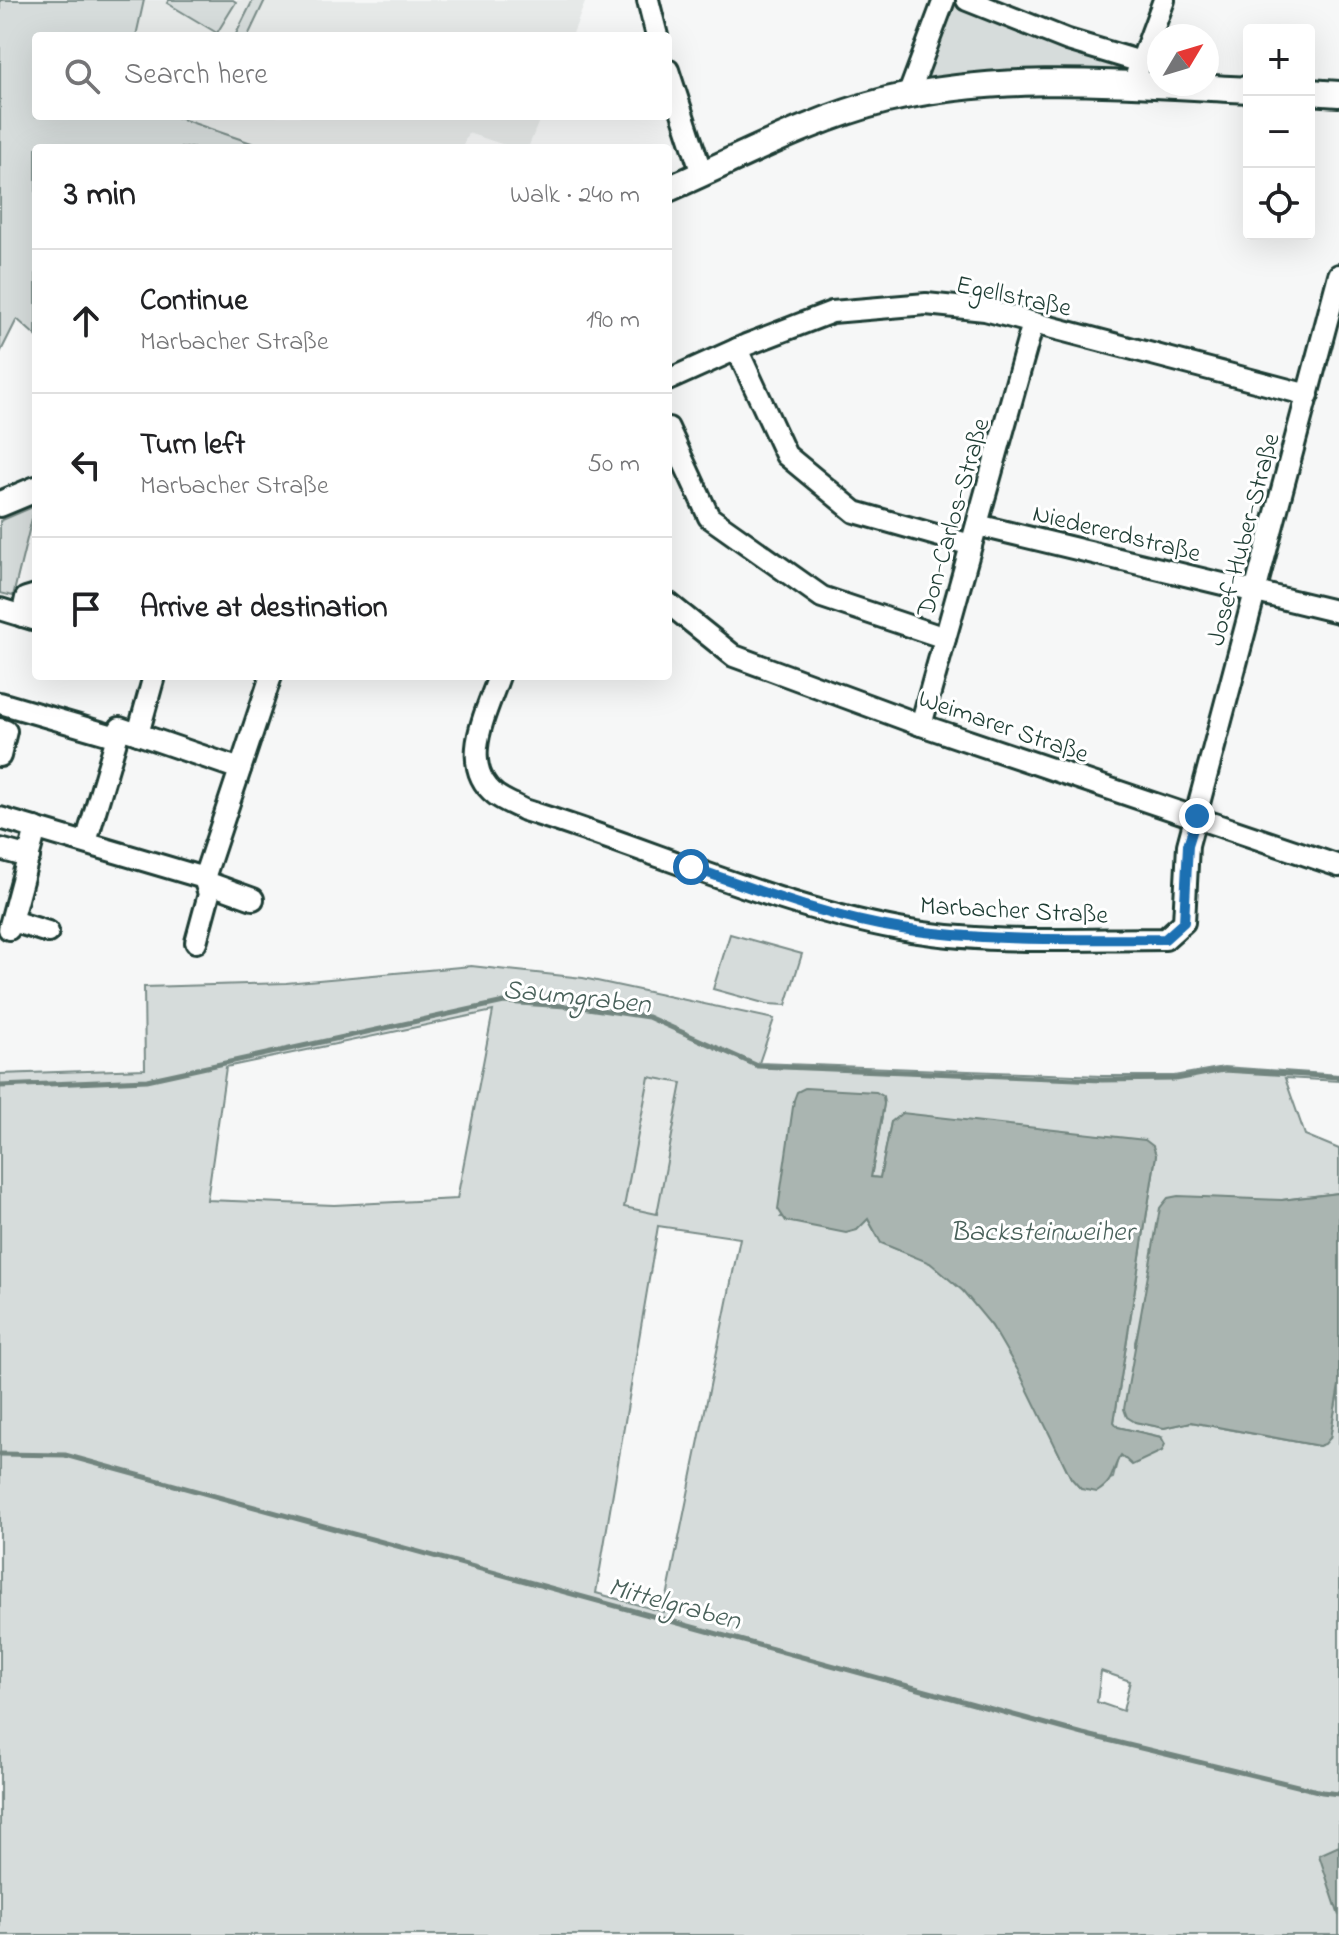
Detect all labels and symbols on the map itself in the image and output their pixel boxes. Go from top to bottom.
north arrow [1147,24,1219,96]
street label: Egellstraße [952,267,1075,329]
street label: Don-Carlos-Straße [908,414,1002,623]
street label: Josef-Huber-Straße [1198,429,1292,650]
street label: Niedererdstraße [1028,496,1205,574]
street label: Weimarer Straße [913,681,1094,775]
route end [1179,798,1215,834]
route start [673,849,709,885]
street label: Marbacher Straße [919,888,1109,936]
water label: Saumgraben [501,970,654,1027]
water label: Backsteinweiher [950,1213,1137,1254]
water label: Mittelgraben [603,1568,746,1643]

